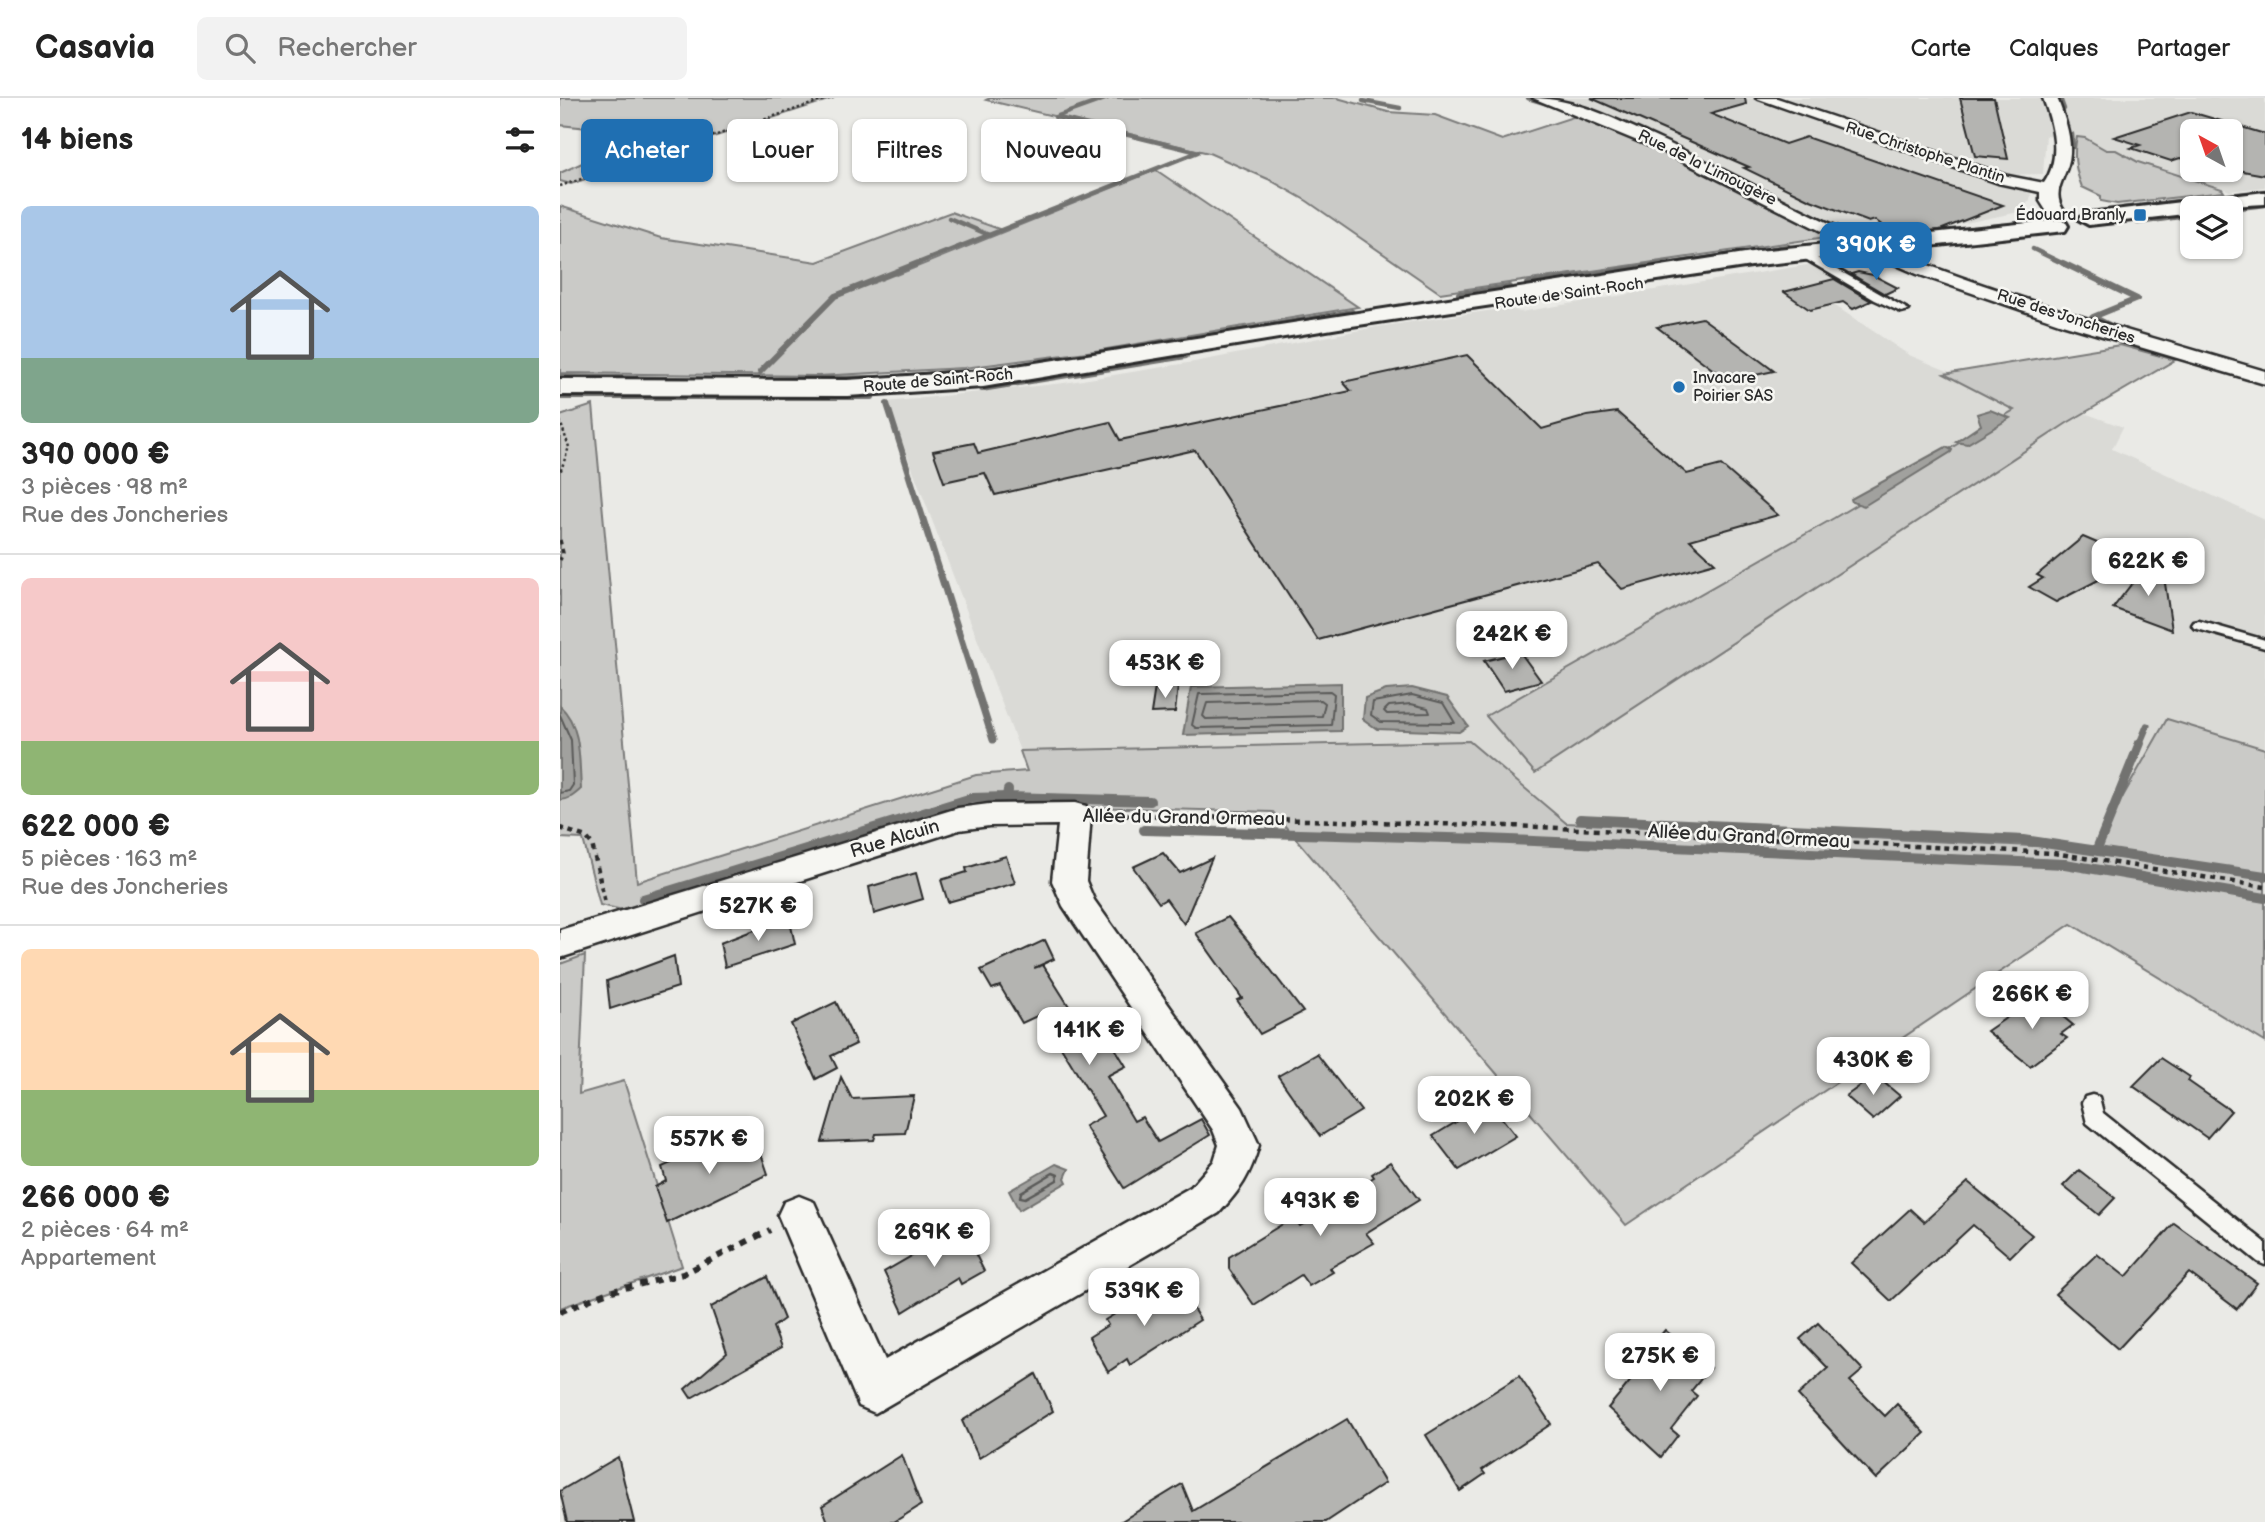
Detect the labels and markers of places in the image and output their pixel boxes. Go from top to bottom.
place label: Édouard Branly [2016,204,2127,225]
marker: Édouard Branly [2132,207,2148,223]
pin: 390K € [1819,222,1933,282]
place label: Invacare Poirier SAS [1693,369,1773,406]
marker: Invacare Poirier SAS [1671,379,1687,395]
pin: 622K € [2091,538,2205,598]
pin: 242K € [1455,612,1569,671]
pin: 453K € [1108,640,1222,700]
pin: 527K € [701,884,815,943]
pin: 266K € [1975,972,2089,1031]
pin: 141K € [1032,1007,1146,1067]
pin: 430K € [1816,1038,1930,1097]
pin: 202K € [1417,1076,1531,1136]
pin: 557K € [652,1116,766,1176]
pin: 493K € [1263,1178,1377,1238]
pin: 269K € [877,1210,991,1269]
pin: 539K € [1087,1268,1201,1328]
pin: 275K € [1603,1334,1717,1393]

